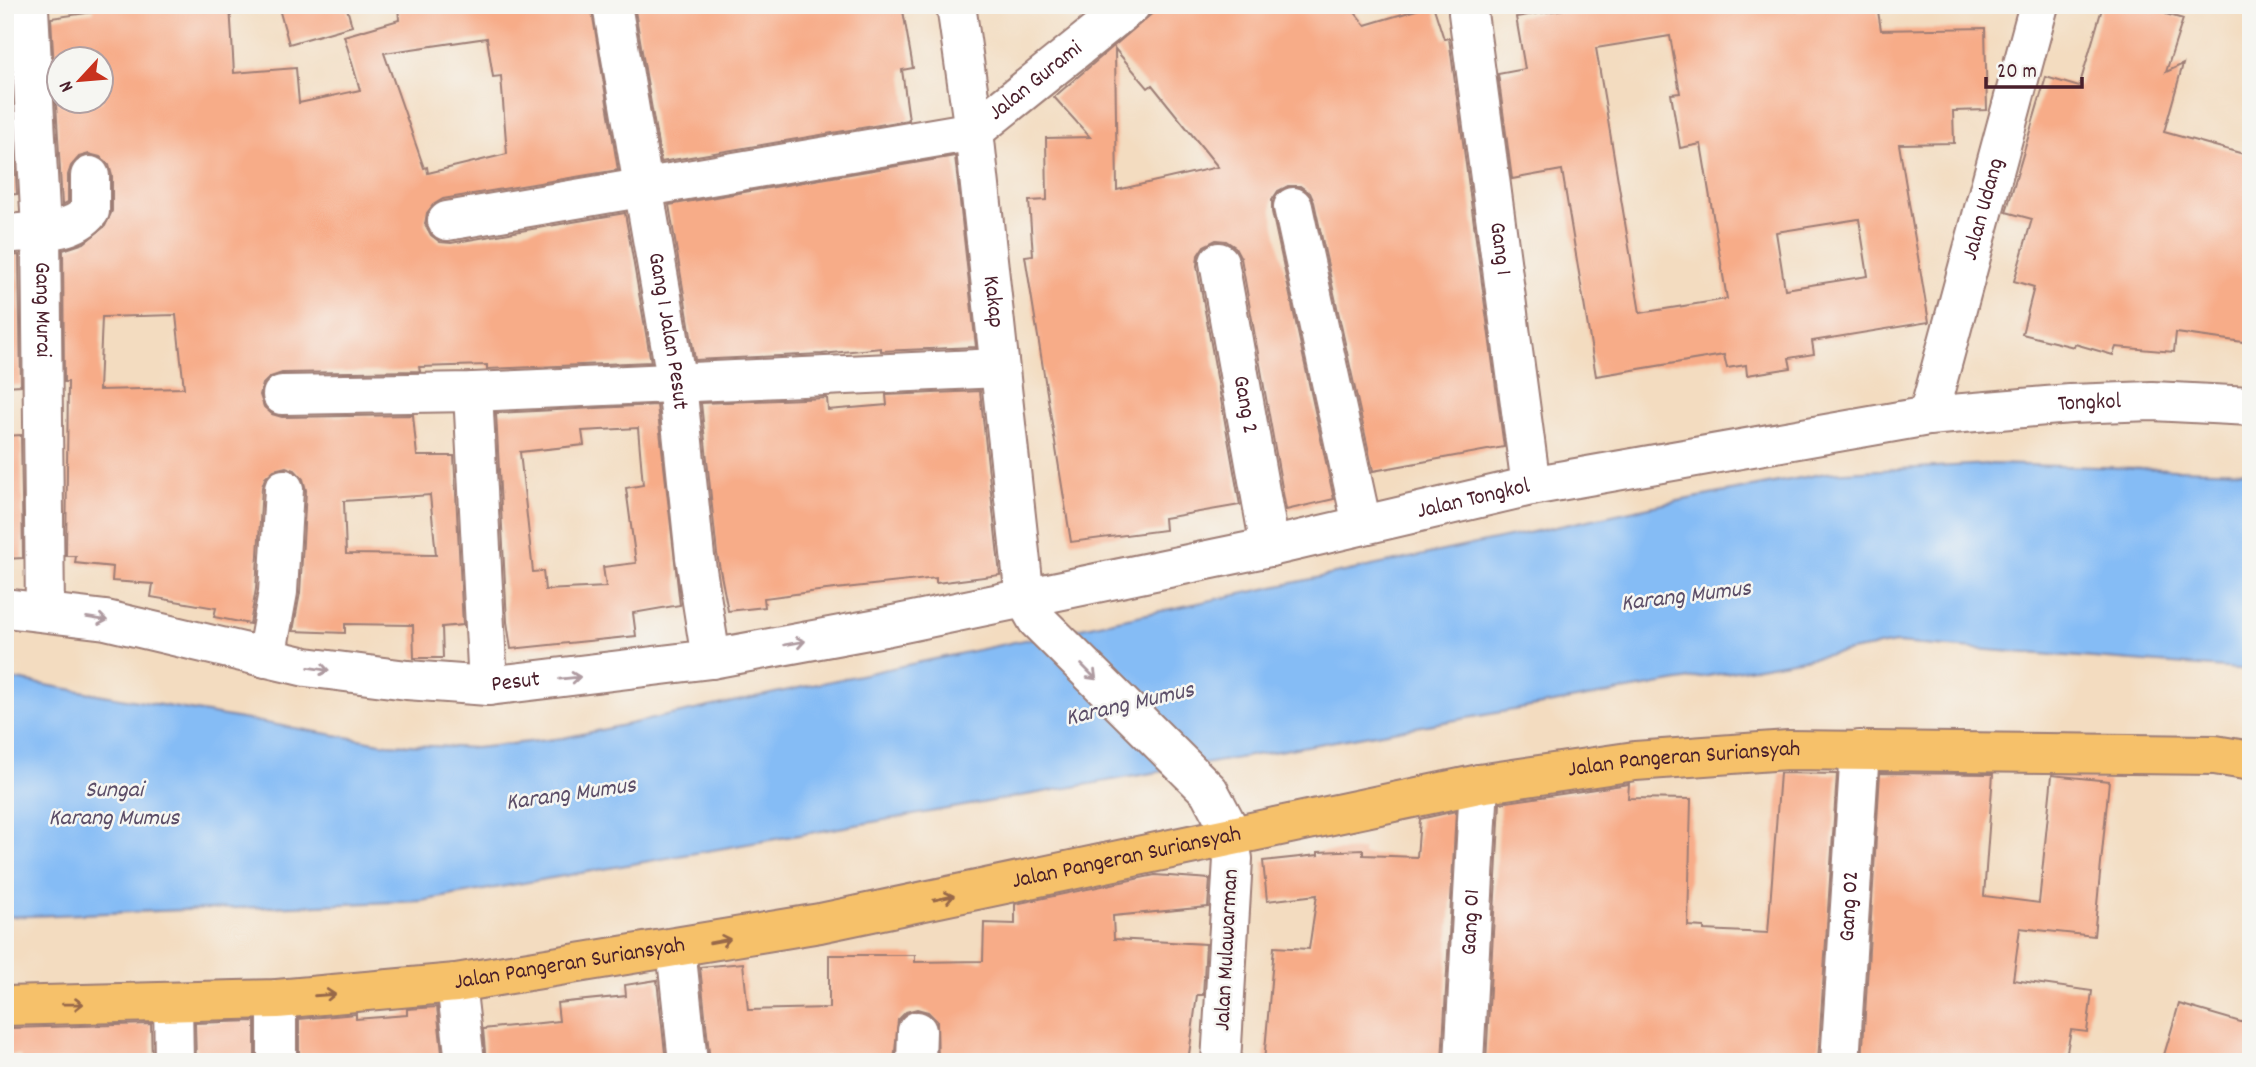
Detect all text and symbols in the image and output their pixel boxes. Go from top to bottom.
street label: Jalan Gurami [982,33,1090,129]
north arrow [46,46,116,116]
scale bar [1986,46,2083,90]
text: 20 m [1997,58,2037,88]
text: N [54,76,82,96]
street label: Jalan Udang [1954,155,2013,264]
street label: Gang 1 [1480,220,1519,278]
street label: Gang 1 Jalan Pesut [638,250,696,411]
street label: Gang Murai [25,262,59,358]
street label: Kakap [973,274,1012,329]
street label: Gang 2 [1223,373,1266,436]
street label: Tongkol [2056,386,2122,421]
street label: Jalan Tongkol [1414,470,1534,529]
water label: Karang Mumus [1619,572,1754,622]
one-way arrow [85,613,108,626]
one-way arrow [783,636,806,650]
one-way arrow [307,663,330,676]
street label: Pesut [489,663,542,702]
one-way arrow [1080,663,1097,680]
one-way arrow [558,671,581,684]
water label: Karang Mumus [1062,674,1198,736]
street label: Jalan Pangeran Suriansyah [1566,733,1801,787]
water label: Karang Mumus [504,769,639,821]
water label: Sungai Karang Mumus [49,774,180,836]
street label: Jalan Pangeran Suriansyah [1009,818,1244,899]
street label: Jalan Mulawarman [1207,868,1249,1032]
street label: Gang 02 [1831,870,1869,943]
street label: Gang 01 [1453,888,1490,956]
one-way arrow [932,890,955,904]
street label: Jalan Pangeran Suriansyah [452,929,687,1000]
one-way arrow [708,934,731,947]
one-way arrow [313,988,336,1001]
one-way arrow [62,997,85,1011]

